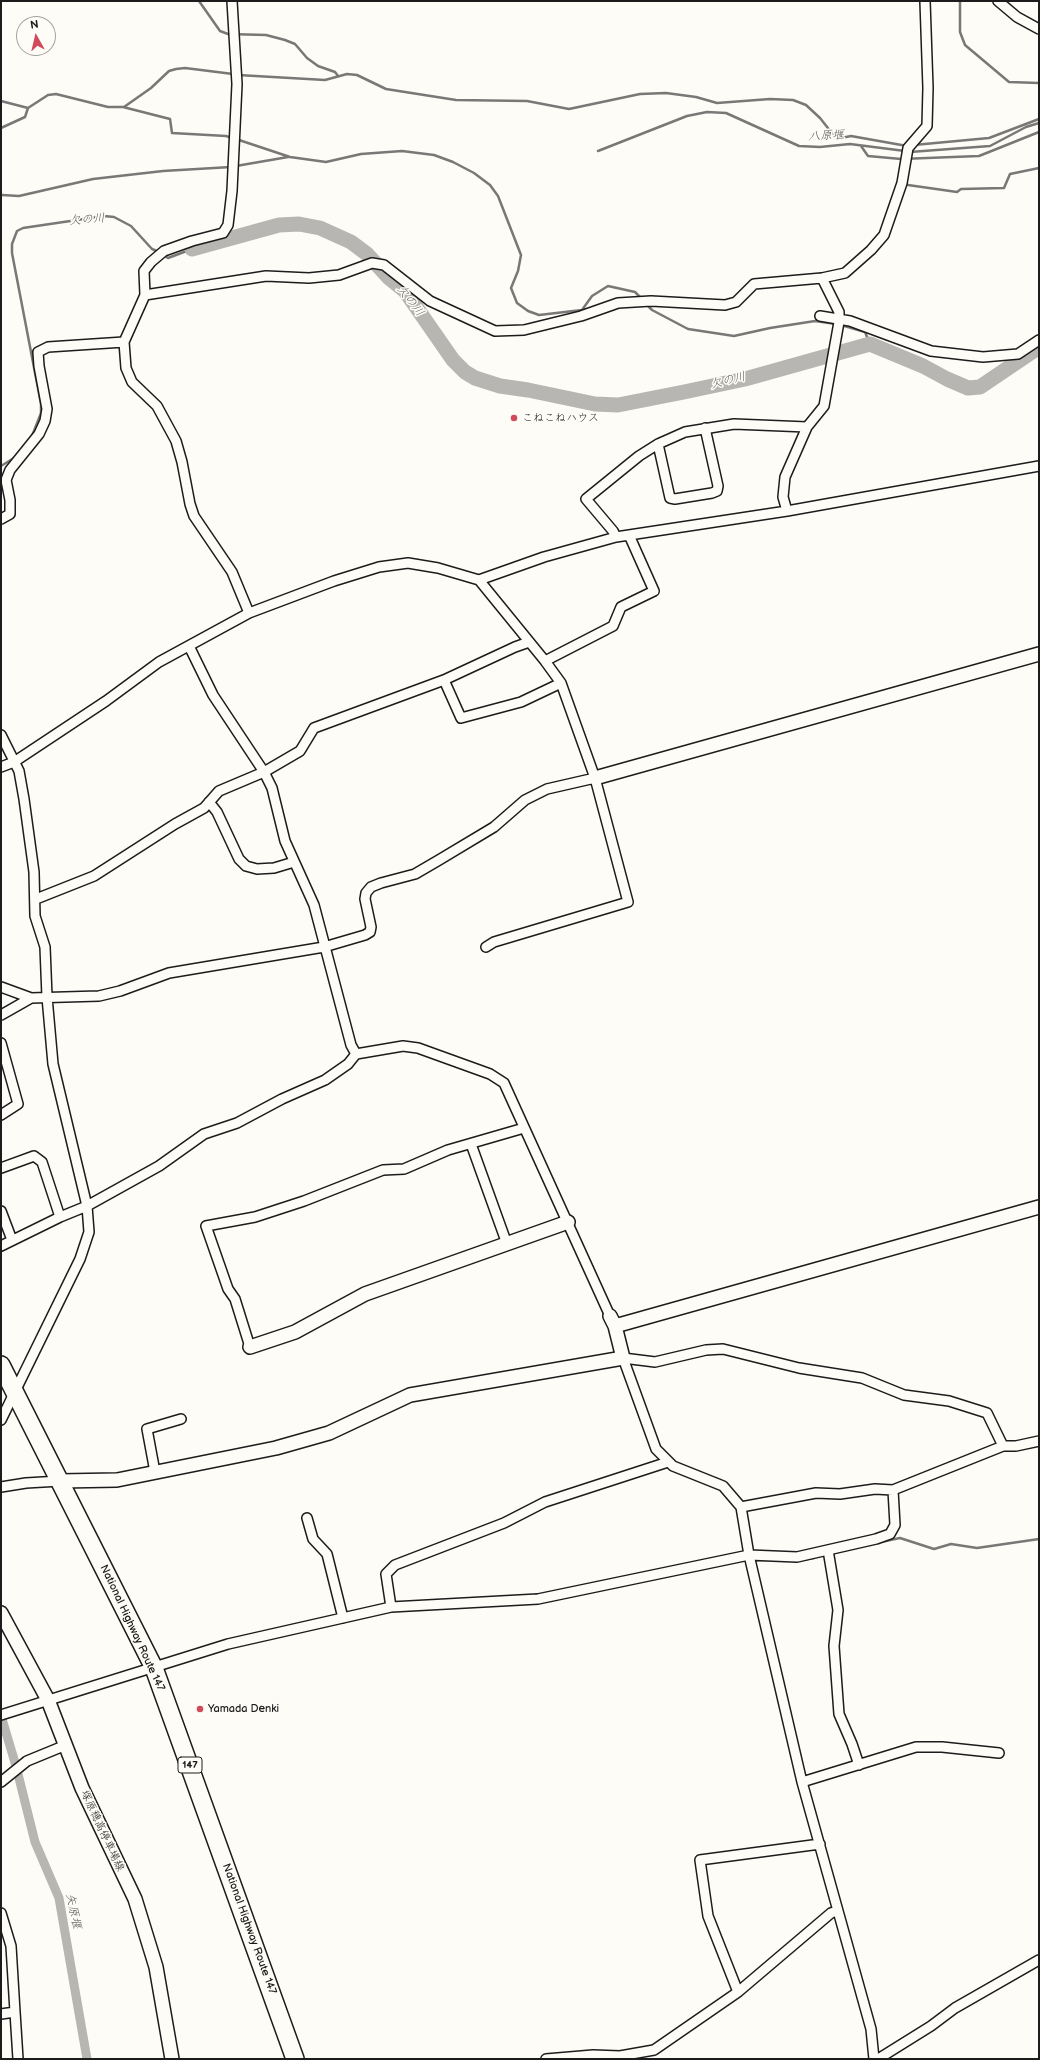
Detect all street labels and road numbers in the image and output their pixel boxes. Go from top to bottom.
street label: National Highway Route 147 [97,1563,167,1693]
road number: 147 [178,1757,202,1773]
street label: 塚原穂高停車場線 [77,1788,127,1874]
street label: National Highway Route 147 [219,1862,279,1996]

